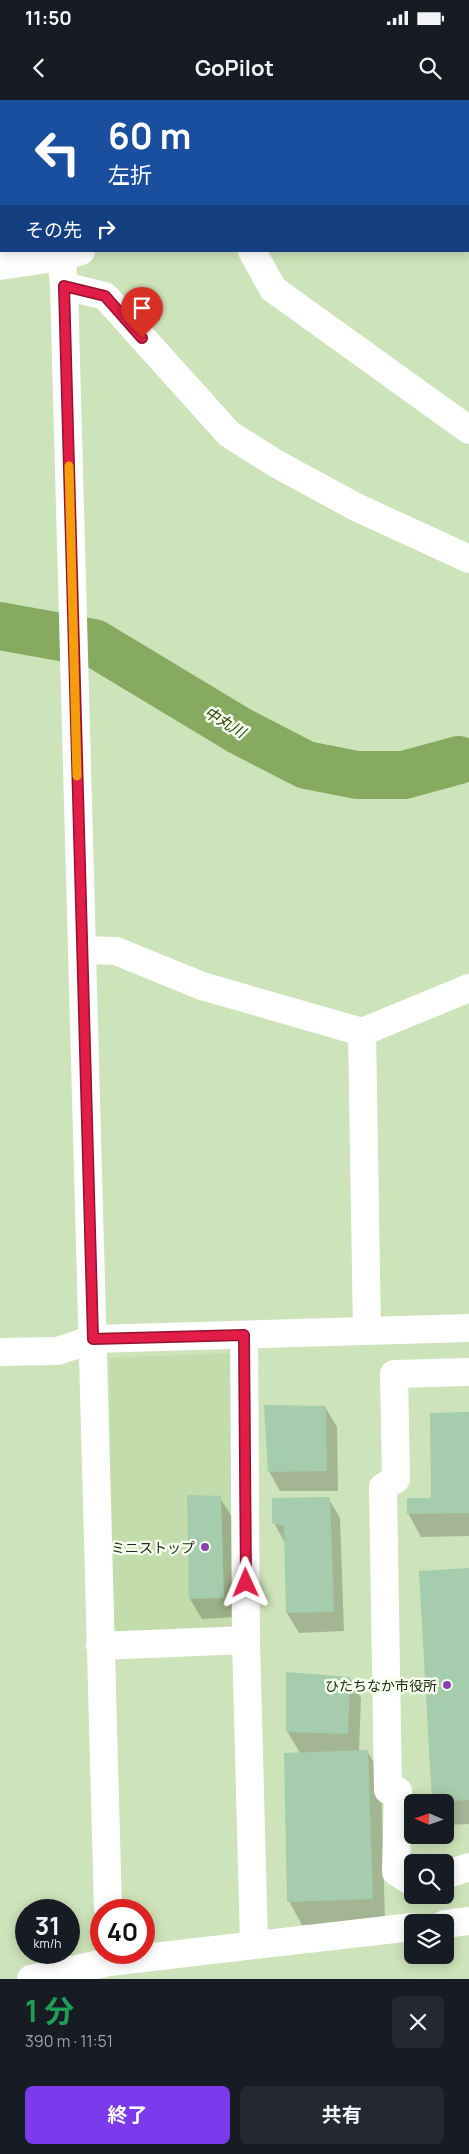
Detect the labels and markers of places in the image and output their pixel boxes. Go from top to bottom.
pin [121,287,163,338]
place label: ミニストップ [111,1538,195,1557]
marker: ミニストップ [199,1541,211,1553]
place label: ひたちなか市役所 [325,1676,437,1695]
marker: ひたちなか市役所 [441,1679,453,1691]

